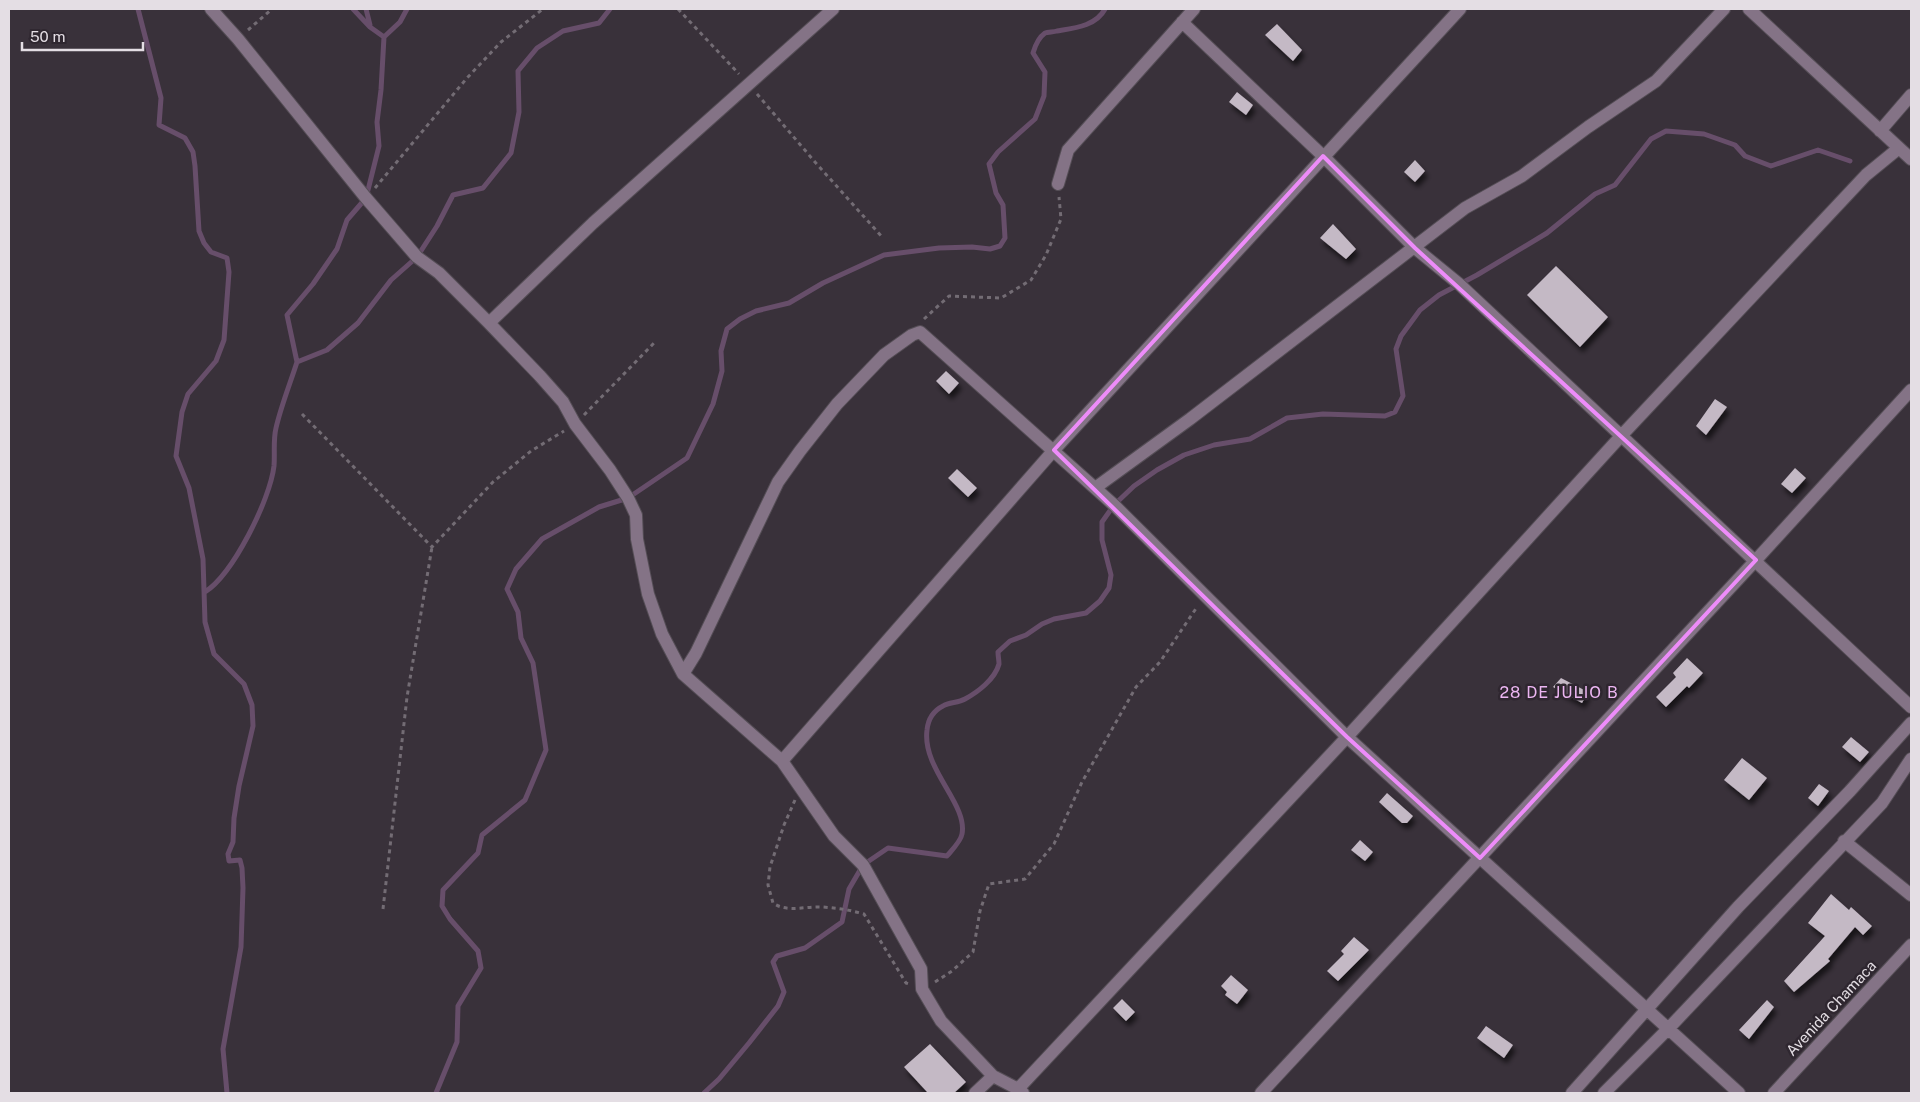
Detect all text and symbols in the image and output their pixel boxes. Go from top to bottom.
scale bar [22,20,144,52]
text: 50 m [30,28,65,45]
district label: 28 DE JULIO B [1499,683,1619,702]
street label: Avenida Chamaca [1783,957,1879,1059]

